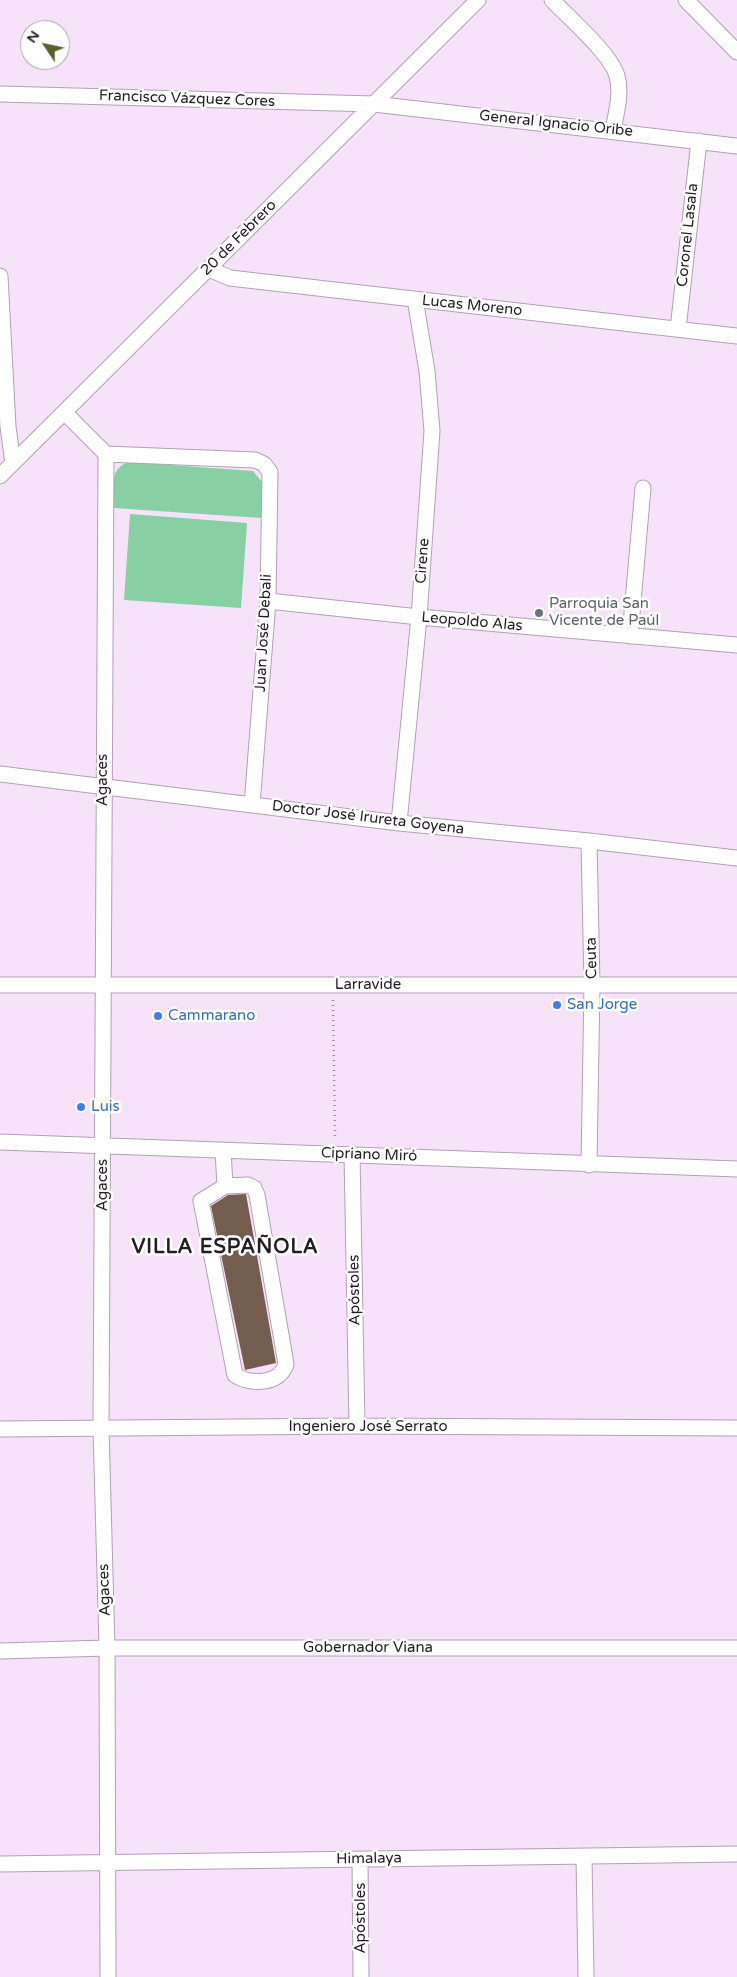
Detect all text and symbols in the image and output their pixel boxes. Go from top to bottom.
north arrow [20,20,70,70]
text: N [23,27,43,46]
street label: Francisco Vázquez Cores [99,87,275,111]
street label: General Ignacio Oribe [478,107,634,141]
street label: Coronel Lasala [674,182,702,288]
street label: 20 de Febrero [197,196,281,280]
street label: Lucas Moreno [421,292,523,320]
street label: Cirene [412,538,434,584]
street label: Juan José Debali [252,574,276,692]
place label: Parroquia San Vicente de Paúl [549,595,659,630]
marker: Parroquia San Vicente de Paúl [533,607,545,619]
street label: Leopoldo Alas [421,609,523,635]
street label: Agaces [94,754,112,806]
street label: Doctor José Irureta Goyena [271,797,465,839]
street label: Ceuta [583,937,601,979]
street label: Larravide [335,976,401,994]
place label: San Jorge [567,996,637,1014]
marker: San Jorge [551,999,563,1011]
place label: Cammarano [168,1007,255,1025]
marker: Cammarano [152,1010,164,1022]
place label: Luis [91,1098,120,1116]
marker: Luis [75,1101,87,1113]
street label: Cipriano Miró [321,1144,417,1166]
street label: Agaces [94,1159,112,1211]
district label: VILLA ESPAÑOLA [130,1236,320,1260]
street label: Apóstoles [345,1254,365,1326]
street label: Ingeniero José Serrato [288,1418,448,1436]
street label: Agaces [95,1563,115,1617]
street label: Gobernador Viana [303,1639,433,1657]
street label: Himalaya [336,1849,402,1869]
street label: Apóstoles [352,1883,370,1953]

